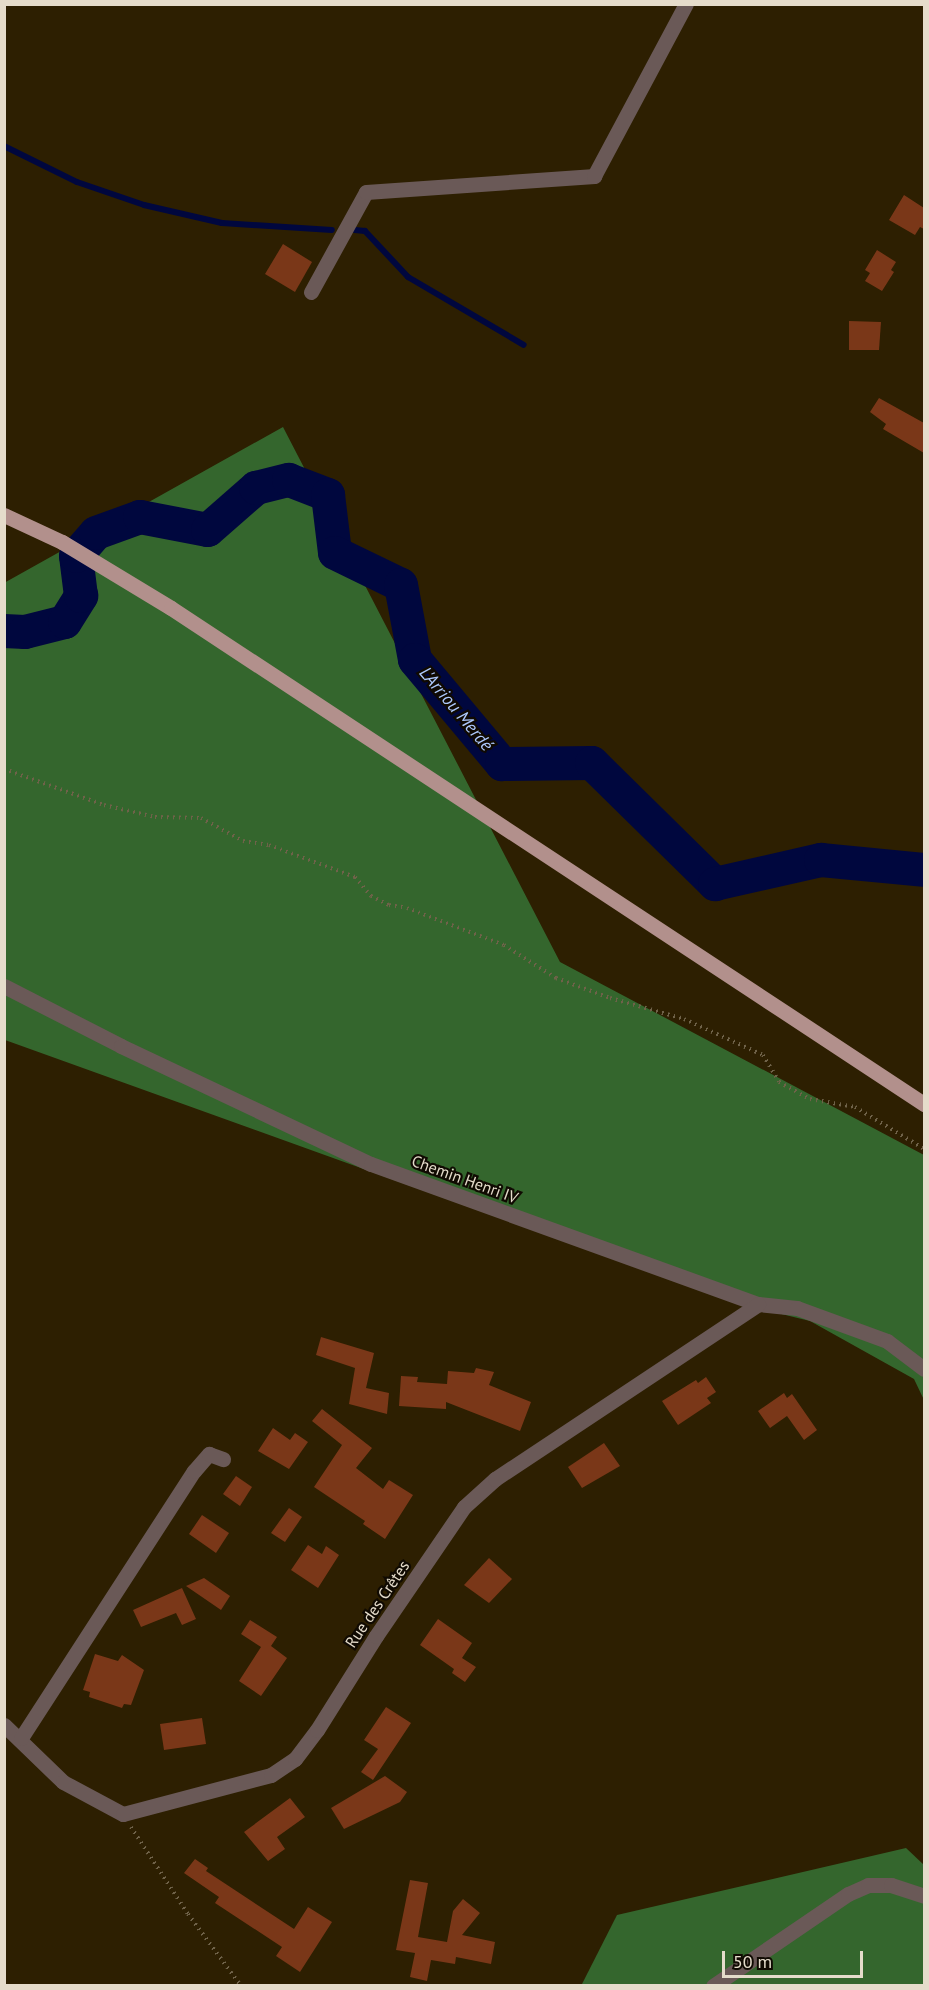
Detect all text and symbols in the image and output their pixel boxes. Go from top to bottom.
water label: L'Arriou Merdé [415,663,497,755]
street label: Chemin Henri IV [409,1151,521,1207]
street label: Rue des Crêtes [341,1557,413,1651]
scale bar [725,1939,866,1977]
text: 50 m [733,1950,772,1973]

